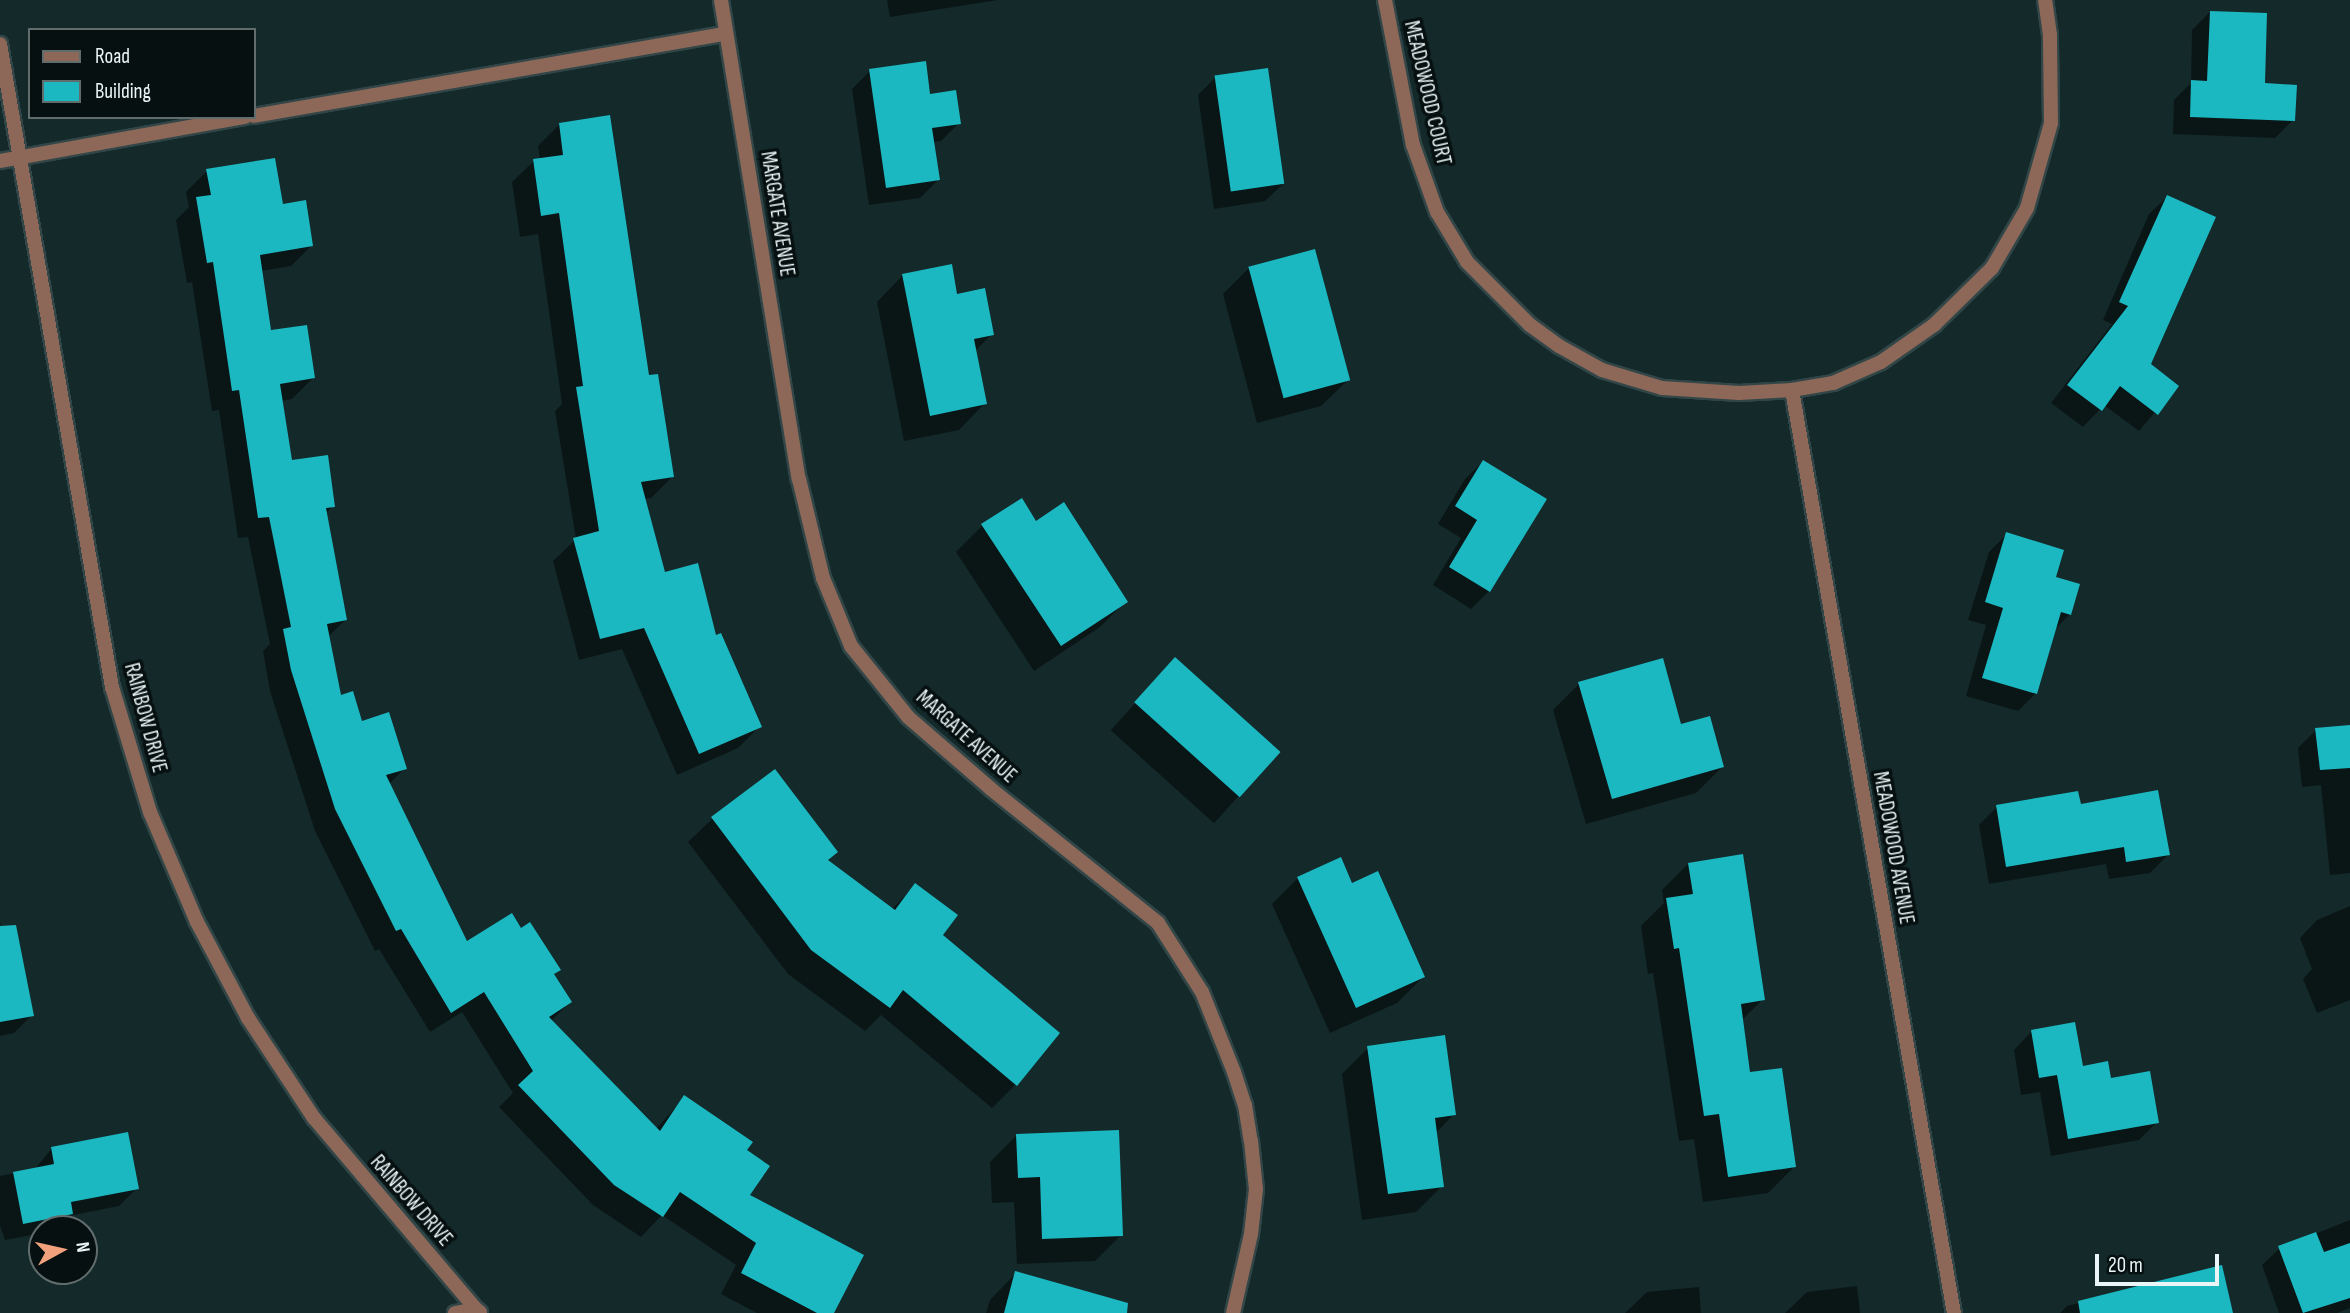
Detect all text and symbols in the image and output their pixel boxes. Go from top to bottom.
street label: MEADOWOOD COURT [1398,18,1456,168]
legend [28,28,256,119]
text: Road [95,44,130,69]
text: Building [95,79,151,104]
street label: MARGATE AVENUE [755,150,799,278]
street label: RAINBOW DRIVE [118,660,172,776]
street label: MARGATE AVENUE [911,685,1021,789]
street label: MEADOWOOD AVENUE [1867,770,1919,926]
street label: RAINBOW DRIVE [365,1150,457,1252]
north arrow [28,1215,98,1285]
scale bar [2098,1240,2222,1284]
text: N [70,1241,94,1254]
text: 20 m [2108,1253,2143,1278]

